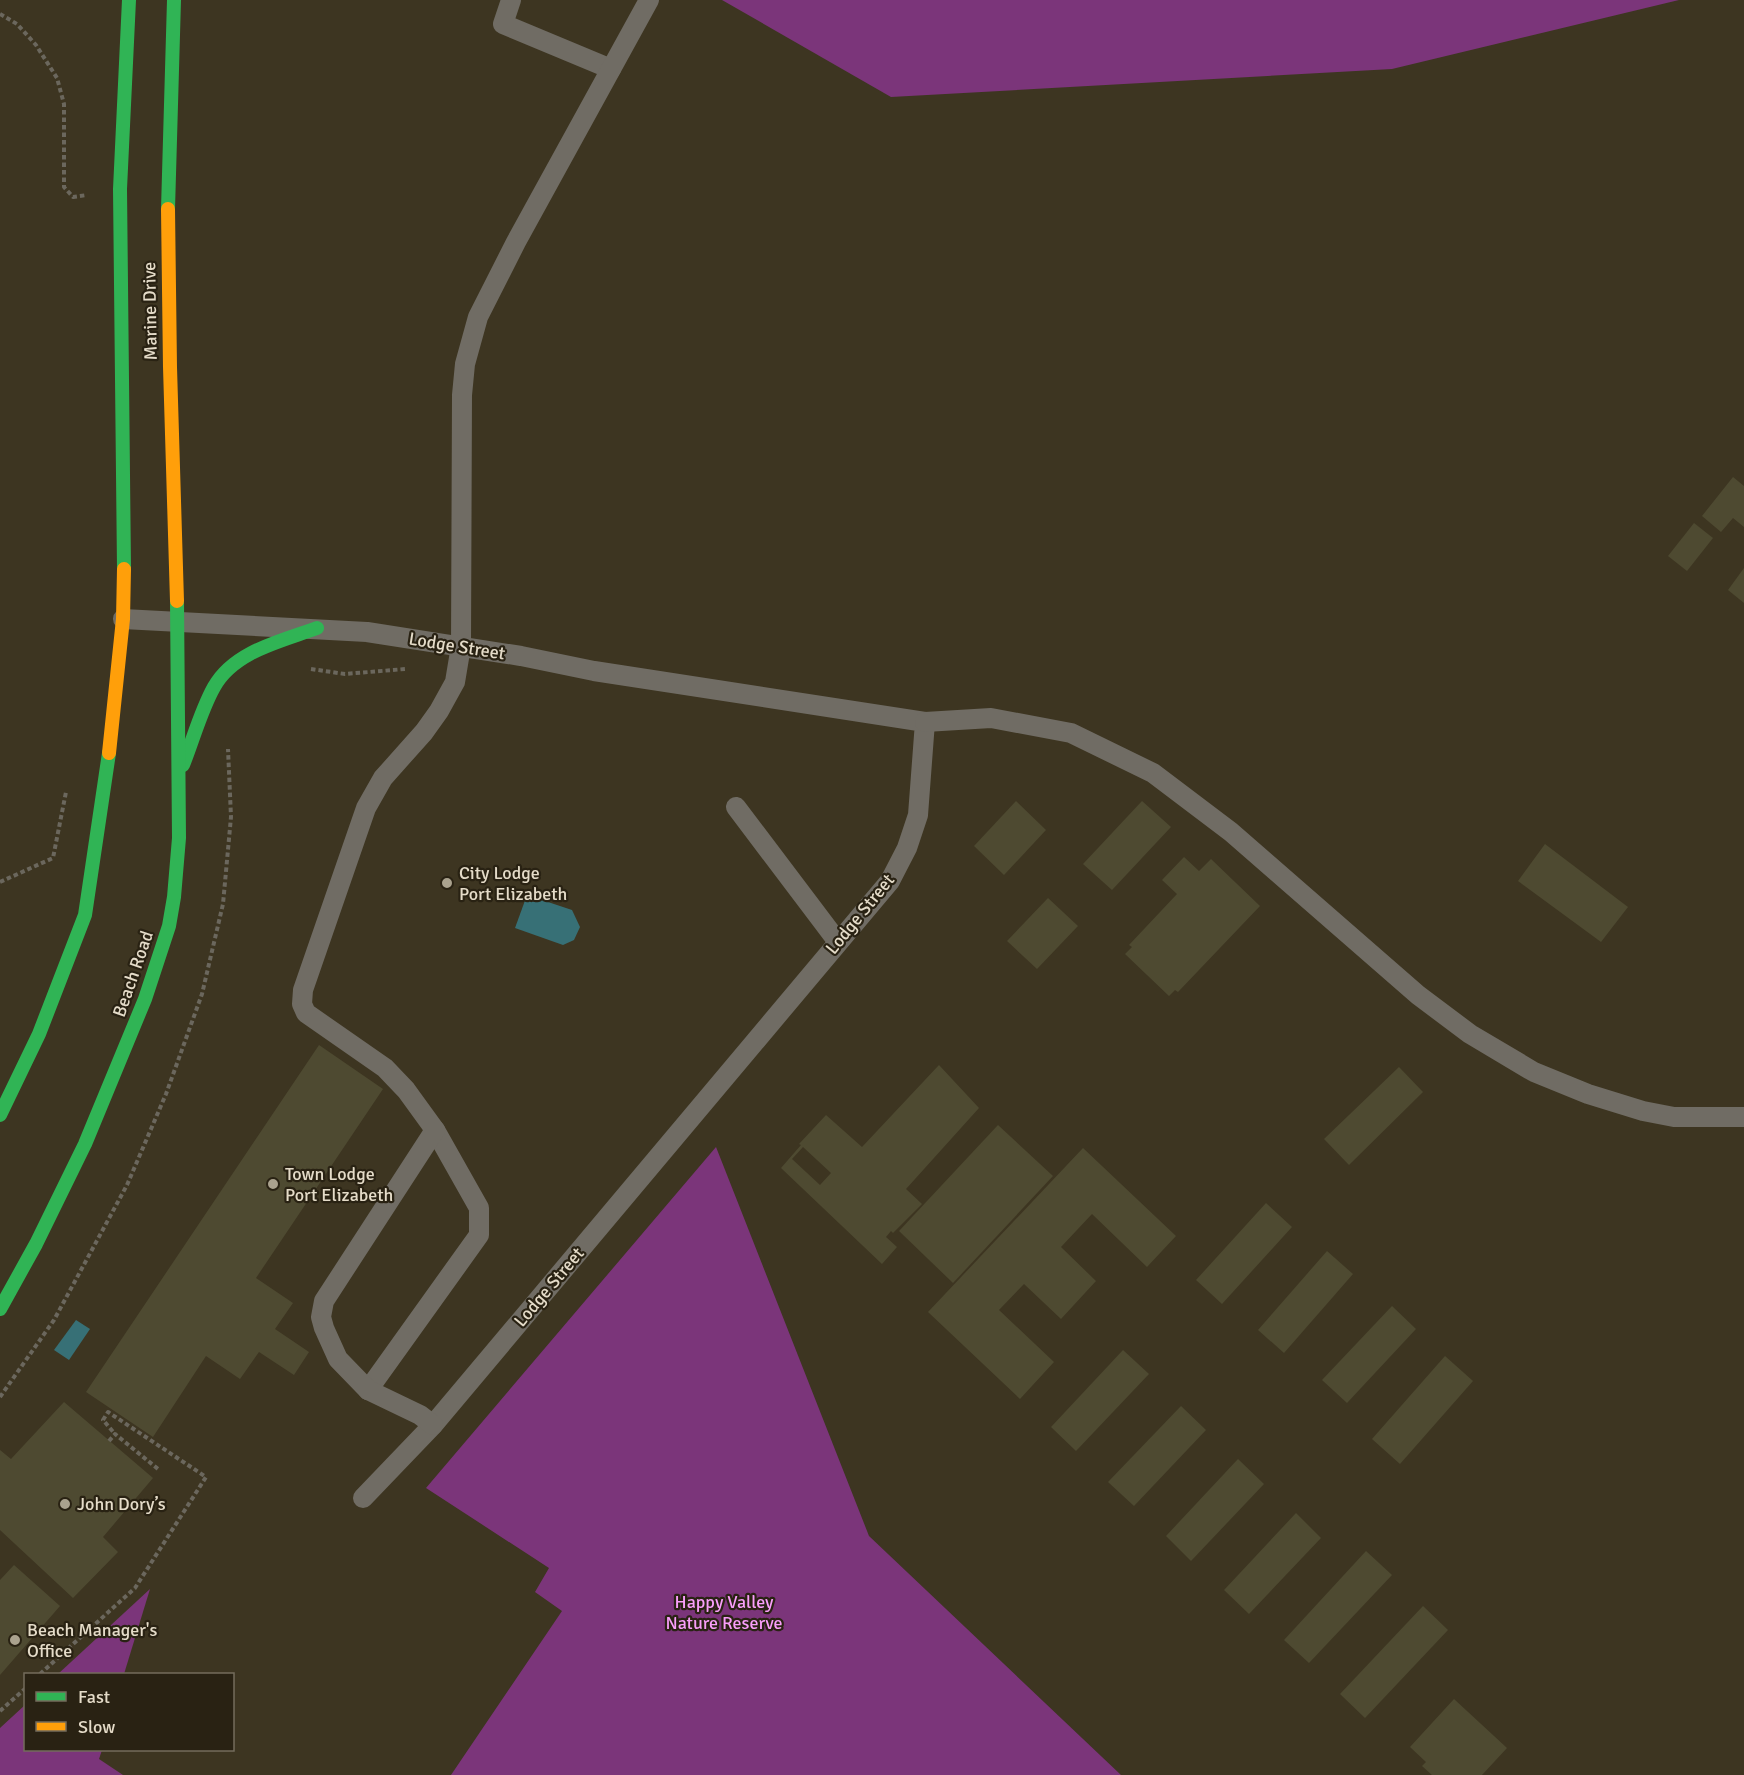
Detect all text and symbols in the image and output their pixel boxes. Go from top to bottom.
street label: Marine Drive [138,262,162,360]
street label: Lodge Street [407,628,507,664]
place label: City Lodge Port Elizabeth [459,862,567,905]
street label: Lodge Street [821,869,899,959]
marker: City Lodge Port Elizabeth [440,876,454,890]
street label: Beach Road [108,928,158,1020]
place label: Town Lodge Port Elizabeth [285,1163,393,1206]
marker: Town Lodge Port Elizabeth [266,1177,280,1191]
street label: Lodge Street [509,1243,589,1331]
place label: John Dory’s [77,1493,166,1515]
marker: John Dory’s [58,1497,72,1511]
park label: Happy Valley Nature Reserve [665,1591,783,1634]
place label: Beach Manager's Office [27,1619,158,1662]
marker: Beach Manager's Office [8,1633,22,1647]
legend [24,1673,234,1751]
text: Fast [78,1686,110,1708]
text: Slow [78,1716,115,1738]

